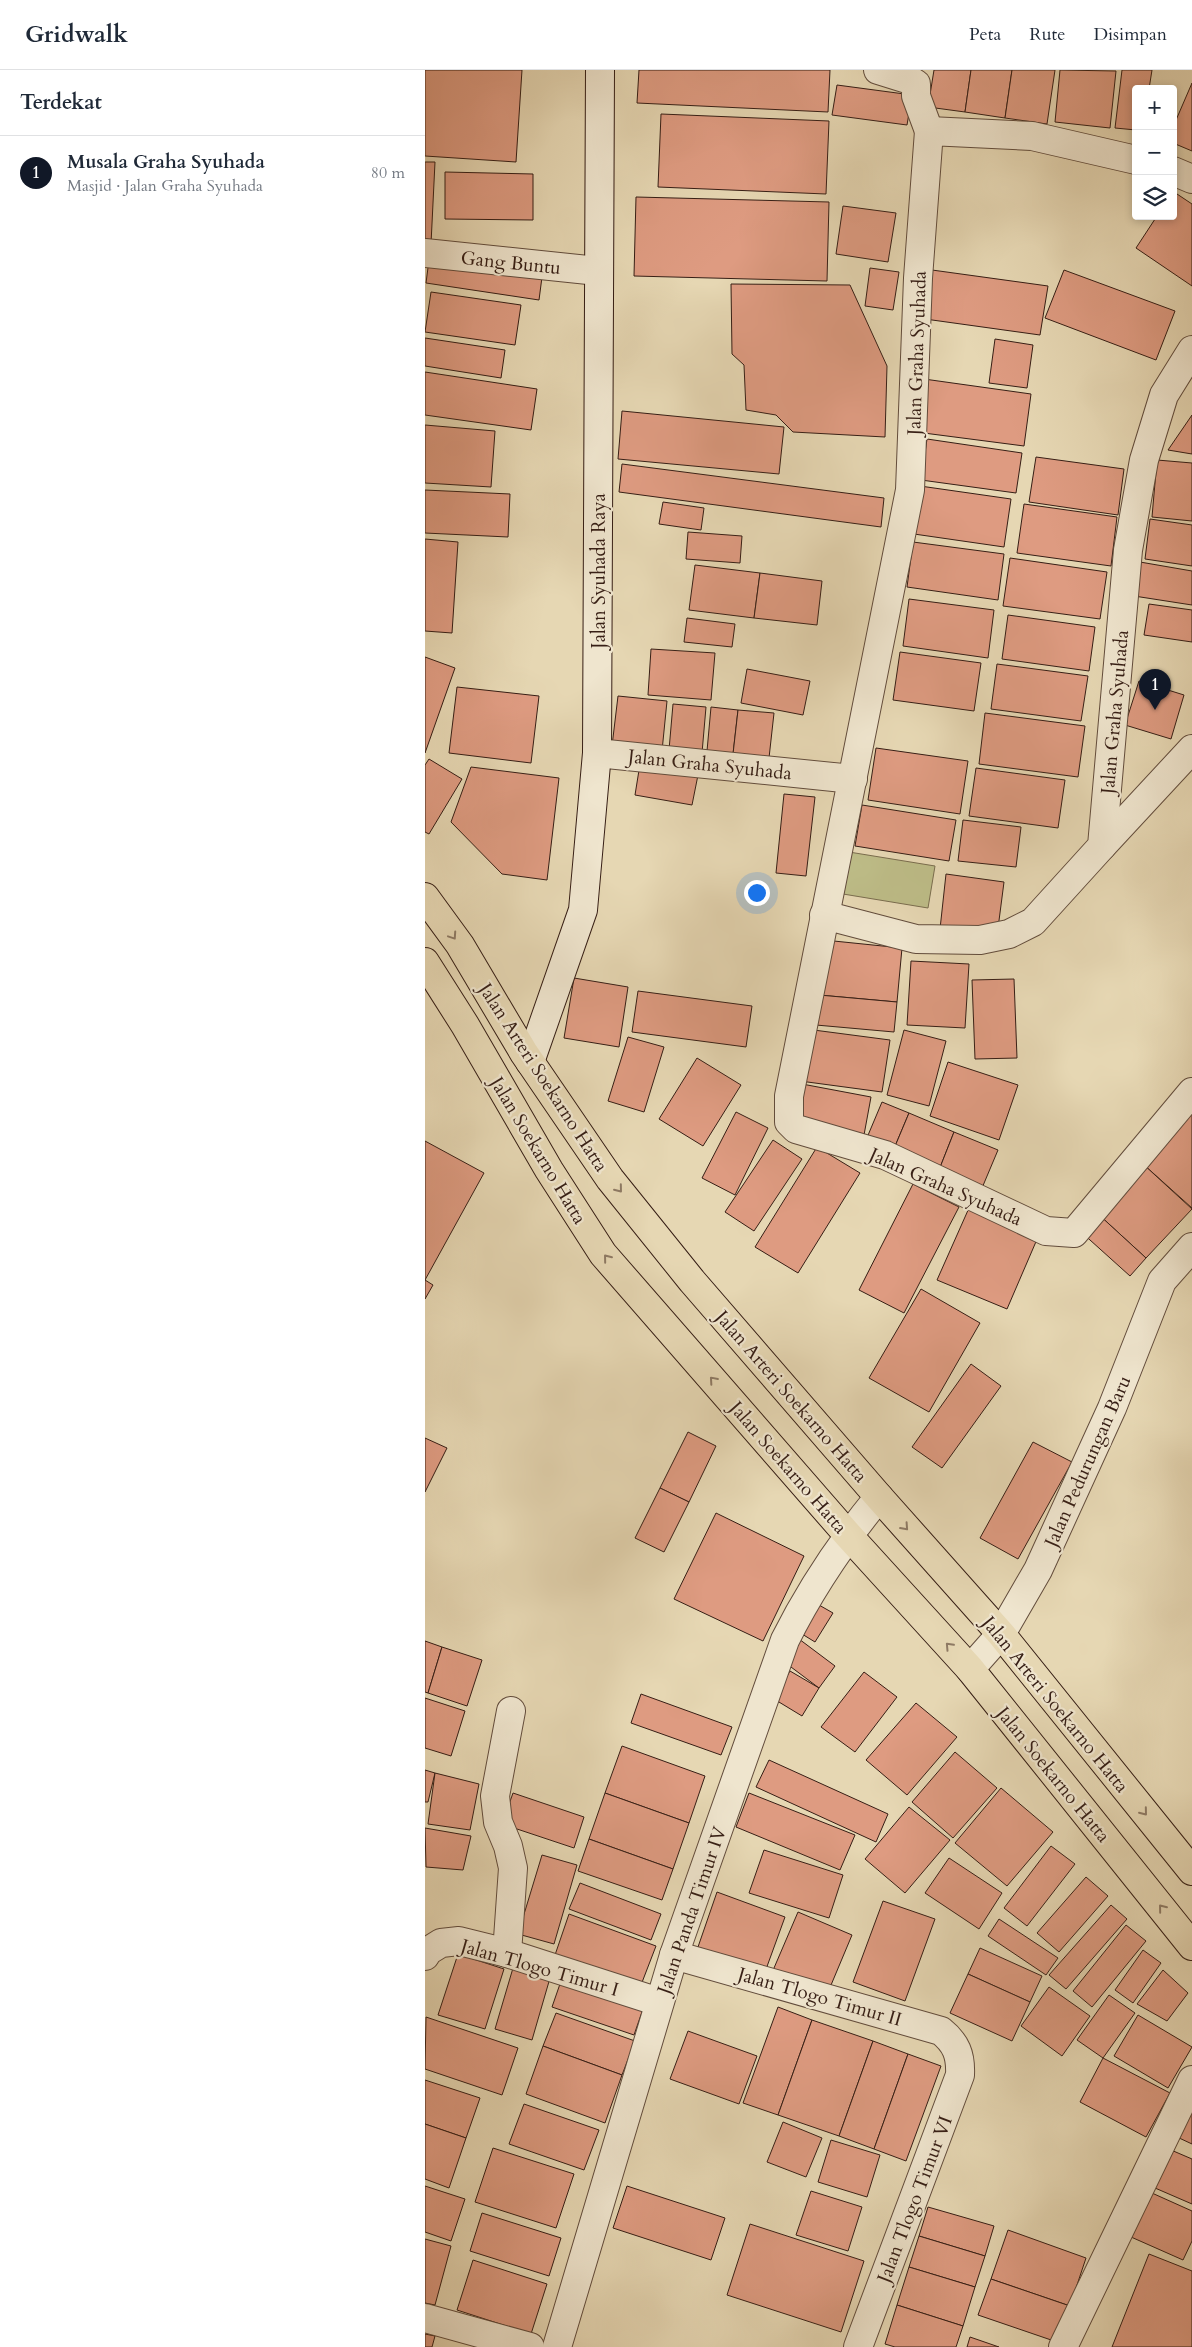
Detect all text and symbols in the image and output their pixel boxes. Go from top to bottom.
text: Gridwalk [25,18,128,51]
text: Peta [969,22,1001,47]
text: Rute [1029,22,1065,47]
text: Disimpan [1093,22,1167,47]
map controls [1132,85,1177,220]
button: + [1132,85,1177,130]
text: Terdekat [20,88,102,117]
button: − [1132,130,1177,175]
text: Musala Graha Syuhada [67,149,265,175]
text: 1 [32,162,40,184]
text: 80 m [371,162,405,184]
text: Masjid · Jalan Graha Syuhada [67,175,263,197]
button: layers [1132,175,1177,220]
street label: Gang Buntu [460,245,562,281]
street label: Jalan Graha Syuhada [901,270,933,439]
street label: Jalan Syuhada Raya [586,493,612,652]
street label: Jalan Graha Syuhada [1095,629,1135,798]
pin: 1 [1139,669,1171,710]
street label: Jalan Graha Syuhada [624,743,793,787]
your location [744,880,770,906]
one-way arrow [447,931,457,940]
street label: Jalan Arteri Soekarno Hatta [471,976,614,1177]
street label: Jalan Soekarno Hatta [482,1069,592,1229]
street label: Jalan Graha Syuhada [862,1140,1026,1232]
one-way arrow [613,1183,621,1192]
one-way arrow [603,1254,612,1263]
street label: Jalan Arteri Soekarno Hatta [707,1303,873,1488]
street label: Jalan Pedurungan Baru [1037,1371,1137,1554]
one-way arrow [710,1377,719,1386]
street label: Jalan Soekarno Hatta [721,1394,853,1540]
one-way arrow [899,1521,908,1530]
street label: Jalan Arteri Soekarno Hatta [974,1609,1135,1798]
one-way arrow [946,1642,955,1651]
street label: Jalan Soekarno Hatta [988,1699,1116,1848]
one-way arrow [1138,1806,1146,1815]
street label: Jalan Panda Timur IV [650,1823,733,2000]
one-way arrow [1159,1905,1167,1914]
street label: Jalan Tlogo Timur I [455,1932,622,2003]
street label: Jalan Tlogo Timur II [732,1960,905,2033]
street label: Jalan Tlogo Timur VI [870,2112,959,2289]

